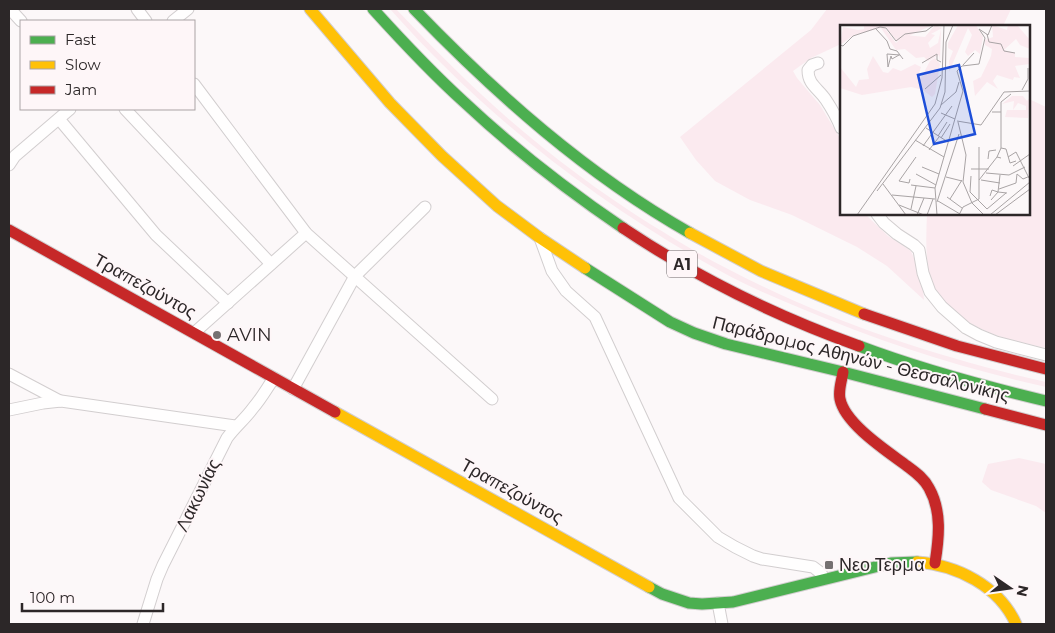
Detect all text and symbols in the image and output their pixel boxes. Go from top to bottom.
legend [20,20,195,110]
inset map [840,25,1030,215]
text: Fast [65,30,96,49]
text: Slow [65,55,101,74]
text: Jam [64,80,97,99]
street label: Τραπεζούντος [90,249,200,323]
road number: Α1 [667,250,697,278]
street label: Παράδρομος Αθηνών - Θεσσαλονίκης [710,311,1012,407]
place label: AVIN [227,324,272,346]
marker: AVIN [211,329,223,341]
street label: Τραπεζούντος [457,454,567,528]
street label: Λακωνίας [171,455,225,535]
place label: Νεο Τερμα [839,554,925,576]
marker: Νεο Τερμα [823,559,835,571]
north arrow [985,563,1035,613]
scale bar [22,580,164,612]
text: N [1013,583,1033,598]
text: 100 m [30,588,75,607]

